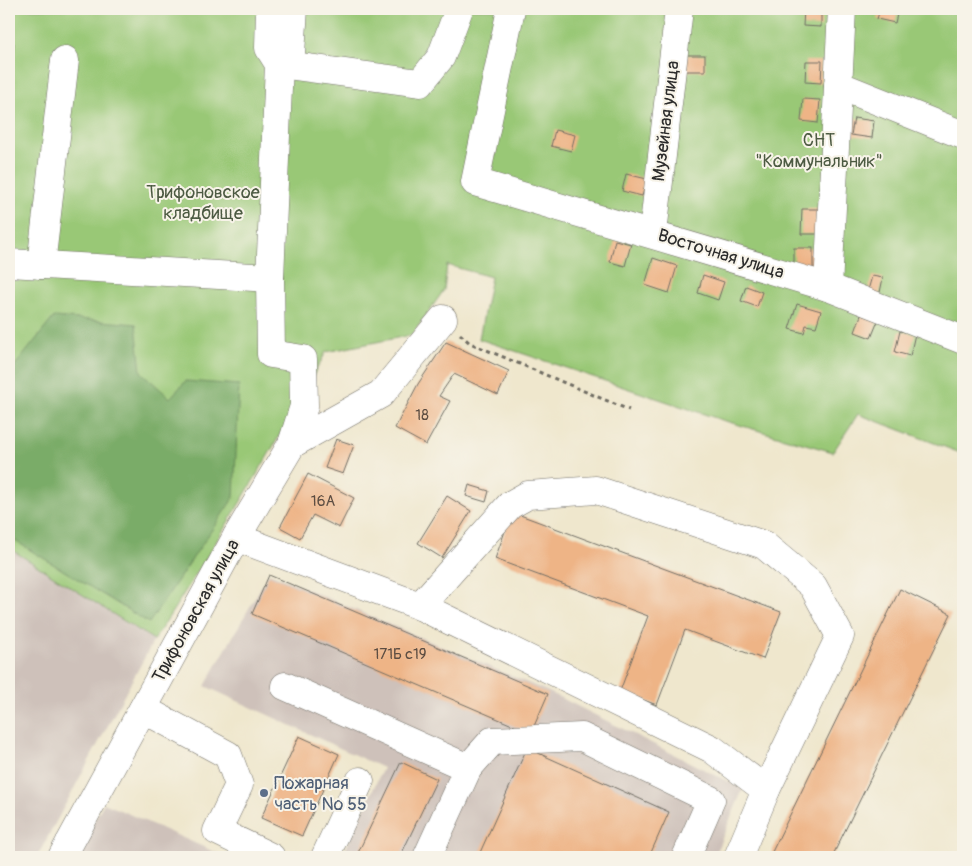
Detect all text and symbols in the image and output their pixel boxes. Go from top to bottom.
street label: Музейная улица [647,59,685,183]
park label: СНТ "Коммунальник" [755,129,883,173]
park label: Трифоновское кладбище [146,181,260,225]
street label: Восточная улица [655,224,787,284]
house number: 18 [415,406,429,425]
house number: 16А [311,492,335,511]
street label: Трифоновская улица [147,535,245,687]
house number: 171Б с19 [373,645,427,664]
place label: Пожарная часть № 55 [274,772,367,816]
marker: Пожарная часть № 55 [258,787,270,799]

